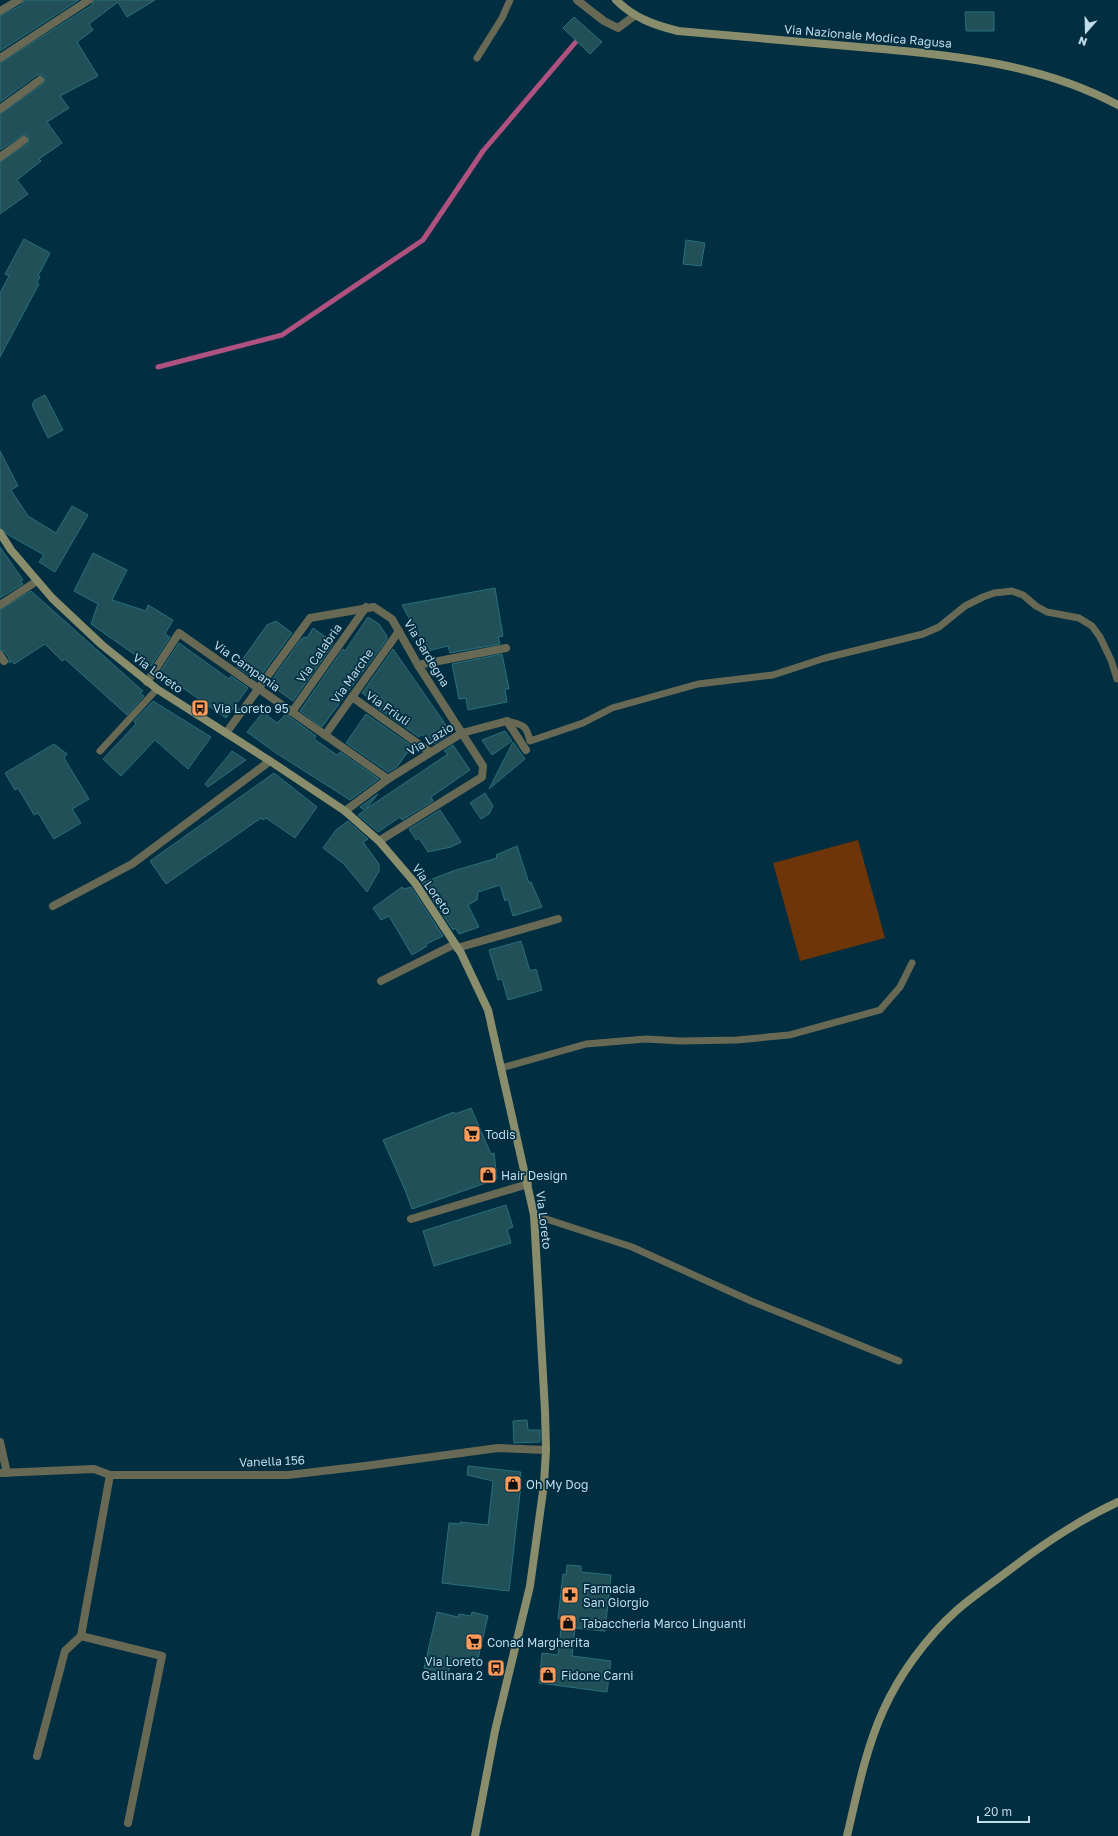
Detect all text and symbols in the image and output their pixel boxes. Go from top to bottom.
north arrow [1066,12,1106,52]
street label: Via Nazionale Modica Ragusa [783,21,953,51]
text: N [1076,34,1089,49]
street label: Via Sardegna [401,617,453,689]
street label: Via Calabria [293,621,345,685]
street label: Via Campania [211,637,283,695]
street label: Via Marche [328,646,376,706]
street label: Via Loreto [130,650,186,696]
street label: Via Friuli [363,687,413,729]
bus stop icon: Via Loreto 95 [190,698,210,718]
place label: Via Loreto 95 [213,701,289,716]
street label: Via Lazio [404,719,456,759]
street label: Via Loreto [409,861,455,917]
supermarket icon: Todis [462,1124,482,1144]
place label: Todis [485,1127,516,1142]
shop icon: Hair Design [478,1165,498,1185]
place label: Hair Design [501,1168,568,1183]
street label: Via Loreto [533,1190,555,1250]
street label: Vanella 156 [239,1452,305,1470]
shop icon: Oh My Dog [503,1474,523,1494]
place label: Oh My Dog [526,1477,588,1492]
place label: Farmacia San Giorgio [583,1581,649,1610]
pharmacy icon: Farmacia San Giorgio [560,1585,580,1605]
shop icon: Tabaccheria Marco Linguanti [558,1613,578,1633]
place label: Tabaccheria Marco Linguanti [581,1616,746,1631]
supermarket icon: Conad Margherita [464,1632,484,1652]
place label: Conad Margherita [487,1635,590,1650]
place label: Via Loreto Gallinara 2 [421,1654,483,1683]
bus stop icon: Via Loreto Gallinara 2 [486,1658,506,1678]
shop icon: Fidone Carni [538,1665,558,1685]
place label: Fidone Carni [561,1668,634,1683]
scale bar [978,1798,1029,1824]
text: 20 m [984,1804,1012,1819]

